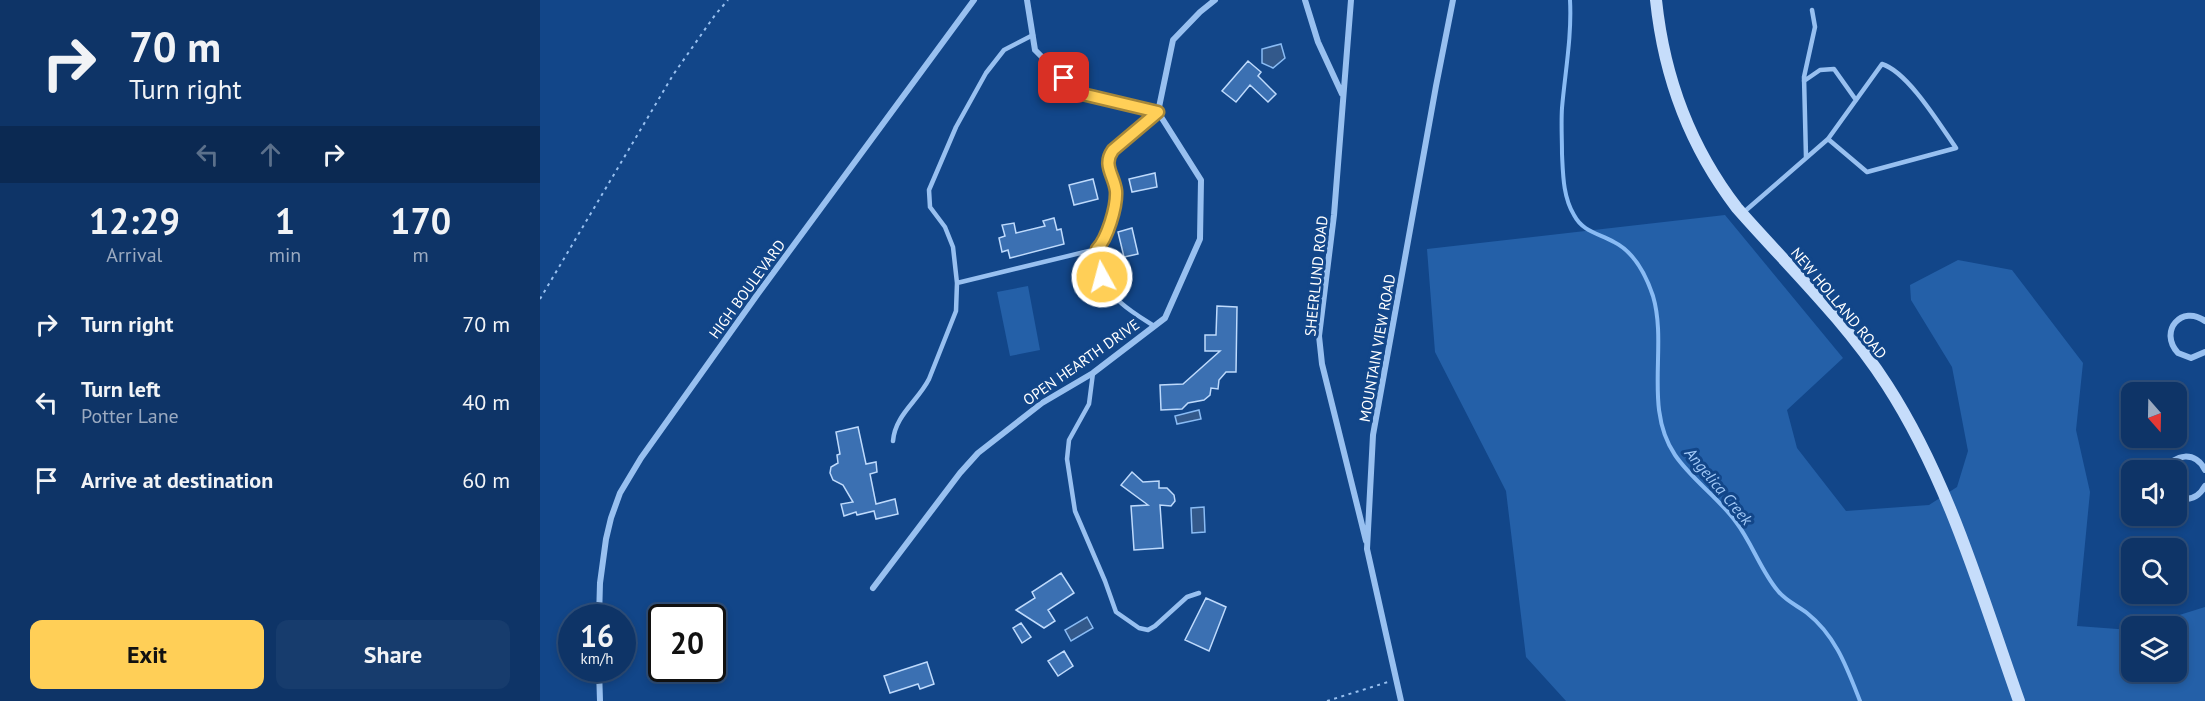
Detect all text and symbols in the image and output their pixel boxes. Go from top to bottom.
text: 70 m [129,19,221,74]
icon: right [30,24,108,102]
pin [1038,52,1089,103]
icon: arrive [1047,61,1080,94]
text: Turn right [129,72,242,106]
icon: left [191,138,224,171]
icon: ahead [254,138,287,171]
icon: right [317,138,350,171]
text: 12:29 [89,197,180,244]
text: 1 [275,197,295,244]
text: 170 [390,197,451,244]
street label: SHEERLUND ROAD [1300,215,1332,337]
street label: HIGH BOULEVARD [705,236,789,342]
text: Arrival [106,242,162,268]
text: min [269,242,301,268]
text: m [413,242,429,268]
street label: NEW HOLLAND ROAD [1787,243,1891,363]
position arrow [1070,245,1134,309]
street label: MOUNTAIN VIEW ROAD [1355,273,1399,423]
icon: right [30,308,63,341]
text: Turn right [81,310,173,338]
text: 70 m [462,310,510,338]
street label: OPEN HEARTH DRIVE [1019,315,1143,409]
text: Turn left [81,375,161,403]
north arrow [2121,382,2187,448]
map controls [2121,382,2187,682]
icon: left [30,386,63,419]
text: 40 m [462,388,510,416]
text: Potter Lane [81,403,179,429]
water label: Angelica Creek [1680,442,1758,529]
button: sound [2121,460,2187,526]
icon: arrive [30,464,63,497]
text: Arrive at destination [81,466,273,494]
text: 60 m [462,466,510,494]
button: search [2121,538,2187,604]
speed limit sign: 20 [648,604,726,682]
text: 16 [580,616,614,655]
button: layers [2121,616,2187,682]
button: Exit [30,620,264,689]
button: Share [276,620,510,689]
text: km/h [581,649,613,668]

